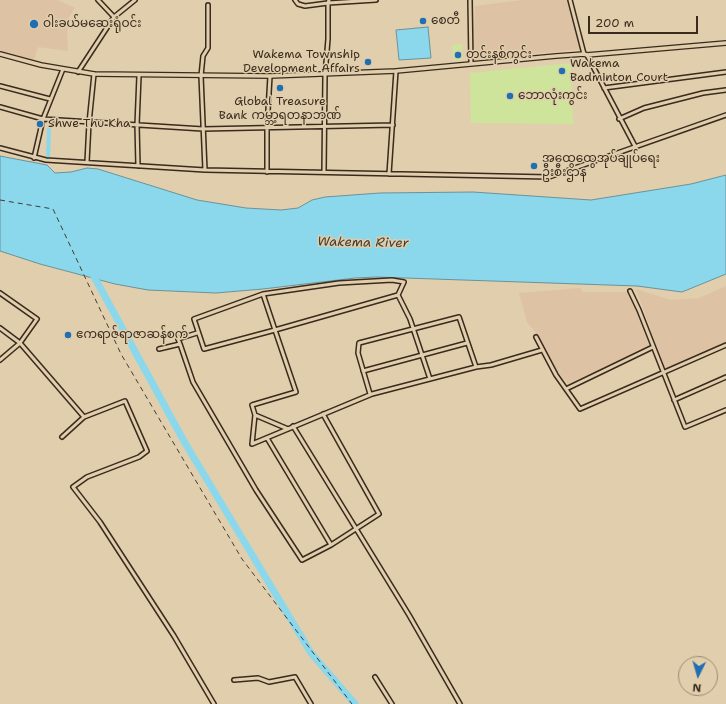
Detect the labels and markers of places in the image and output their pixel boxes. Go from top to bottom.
place label: စေတီ [431,14,460,28]
marker: စေတီ [418,16,428,26]
place label: ဝါးခယ်မဆေးရုံဝင်း [43,17,141,31]
marker: ဝါးခယ်မဆေးရုံဝင်း [28,18,40,30]
place label: Wakema Township Development Affairs [243,48,360,76]
place label: တင်းနစ်ကွင်း [466,48,532,62]
marker: တင်းနစ်ကွင်း [453,50,463,60]
marker: Wakema Township Development Affairs [363,57,373,67]
place label: Wakema Badminton Court [570,57,668,85]
marker: Wakema Badminton Court [557,66,567,76]
marker: Global Treasure Bank ကမ္ဘာ့ရတနာဘဏ် [275,83,285,93]
place label: ဘောလုံးကွင်း [518,89,587,103]
marker: ဘောလုံးကွင်း [505,91,515,101]
place label: Global Treasure Bank ကမ္ဘာ့ရတနာဘဏ် [219,95,341,123]
place label: Shwe Thu Kha [48,117,131,131]
marker: Shwe Thu Kha [35,119,45,129]
place label: အထွေထွေအုပ်ချုပ်ရေး ဦးစီးဌာန [542,152,660,180]
marker: အထွေထွေအုပ်ချုပ်ရေး ဦးစီးဌာန [529,161,539,171]
place label: ဧကရာဇ်ရာဇာဆန်စက် [76,328,188,342]
marker: ဧကရာဇ်ရာဇာဆန်စက် [63,330,73,340]

